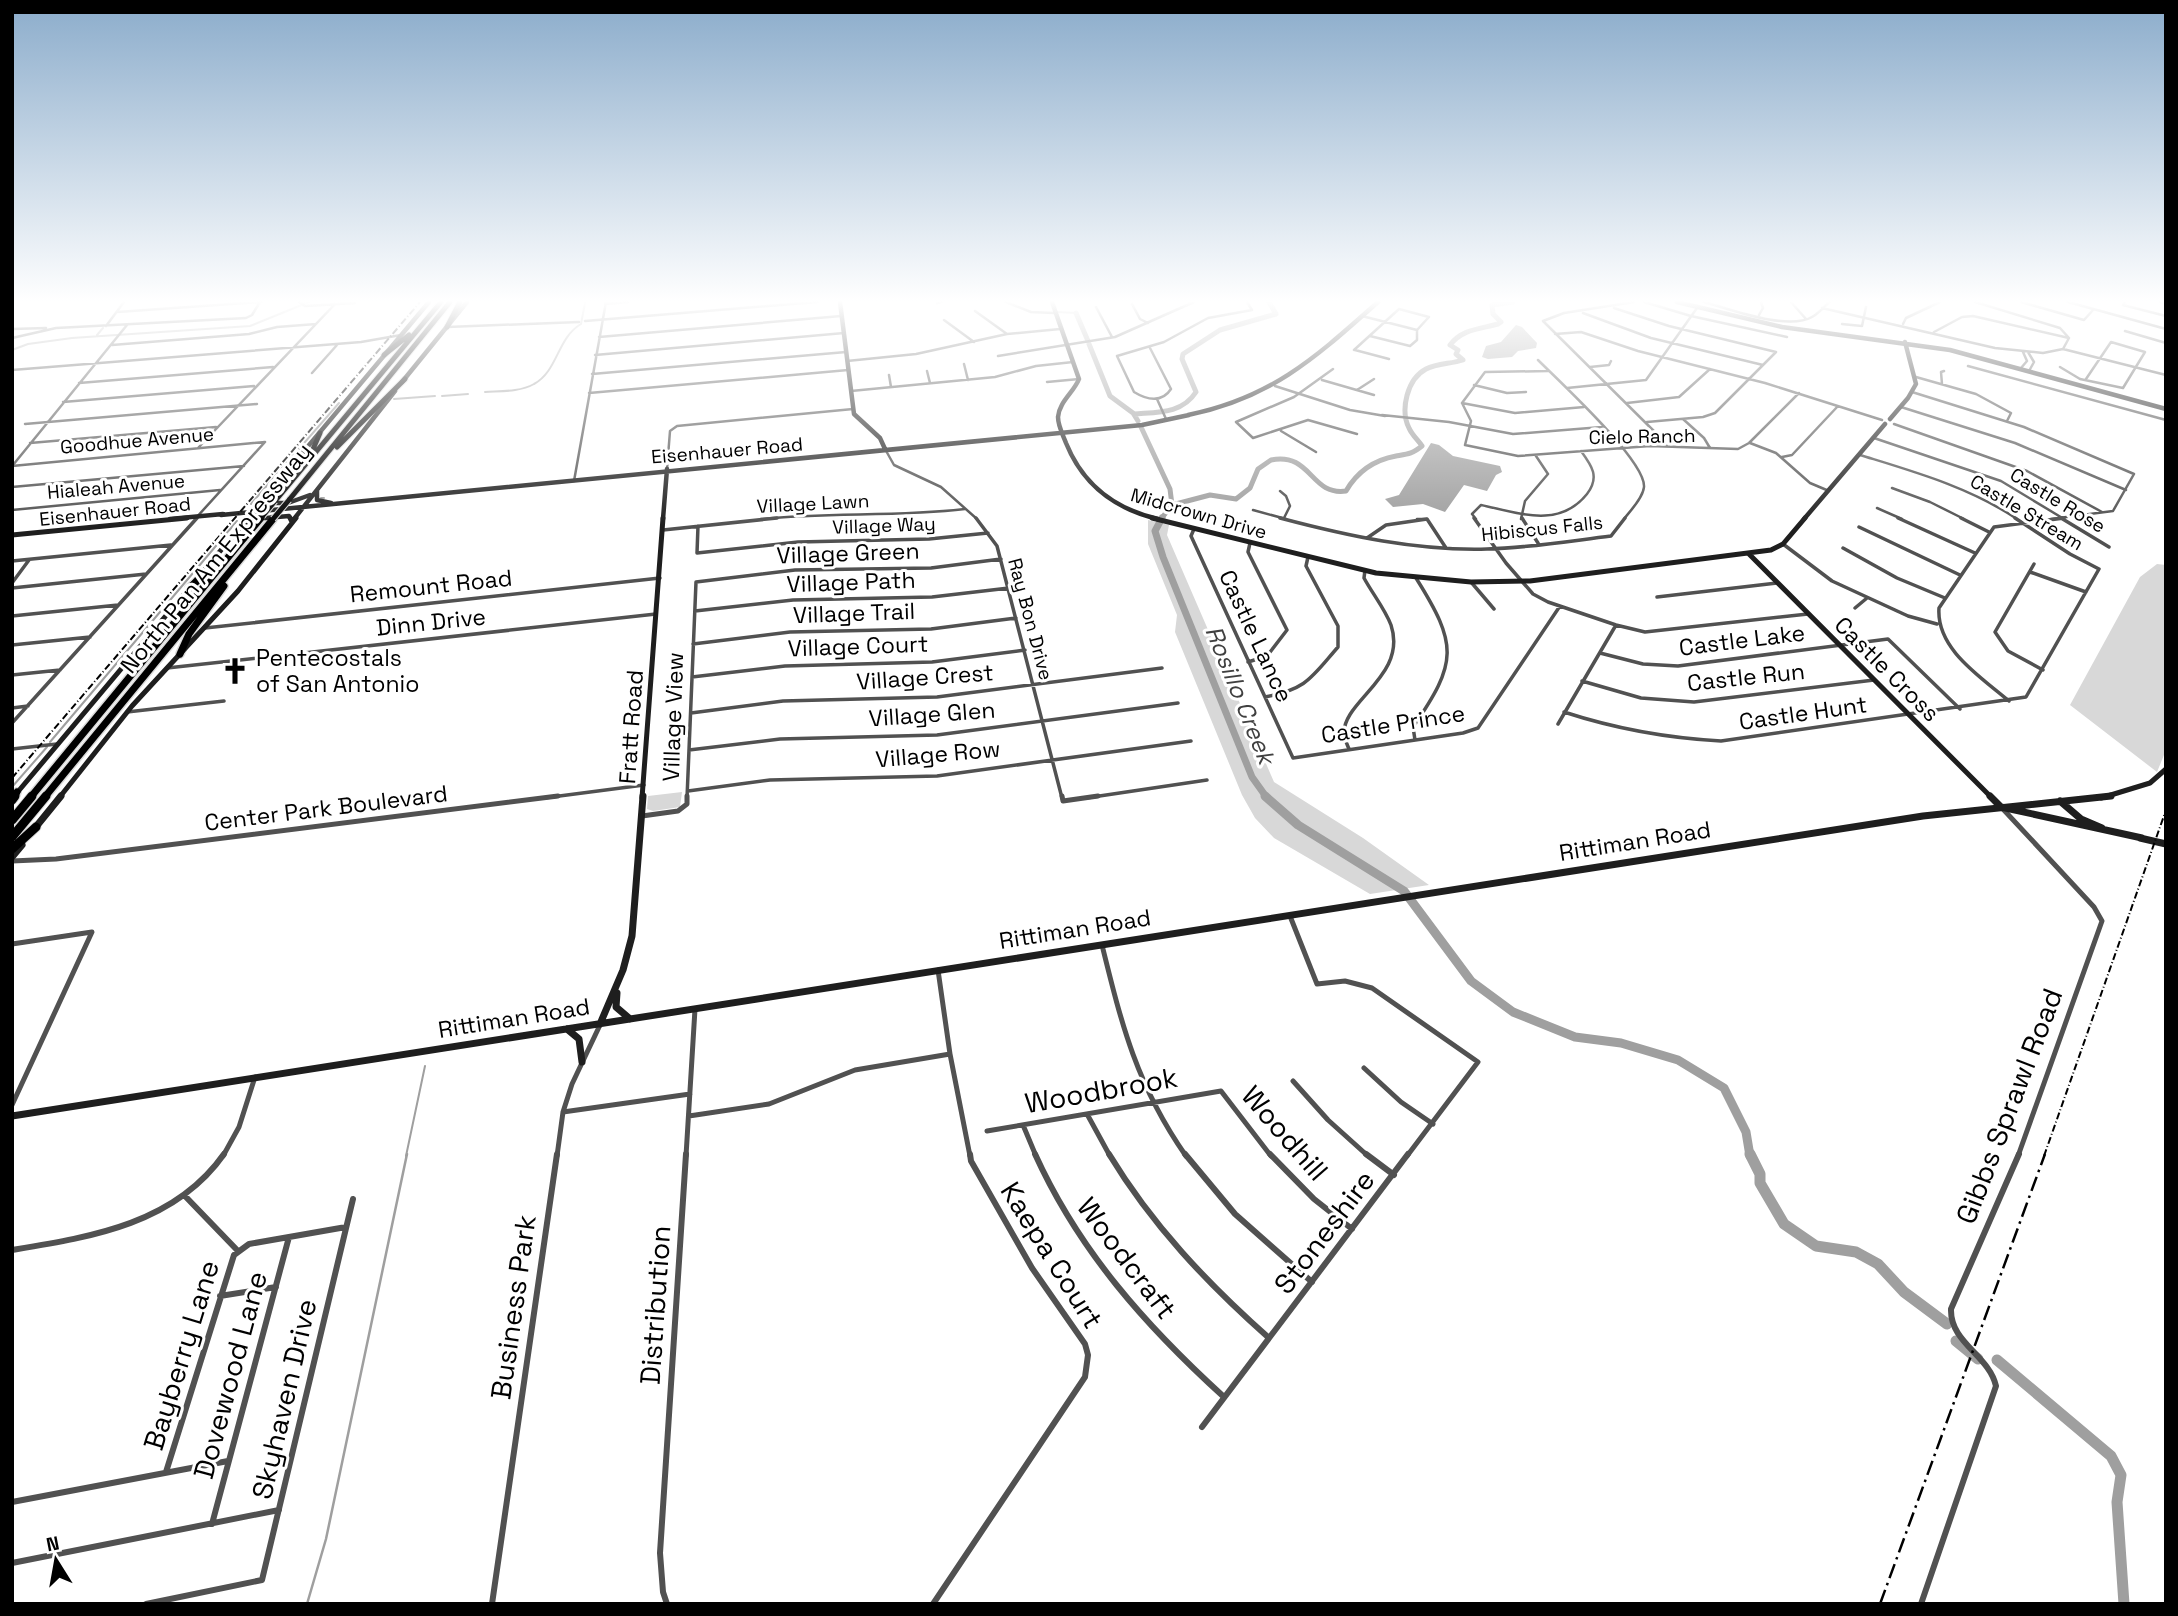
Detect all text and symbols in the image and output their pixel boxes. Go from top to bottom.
street label: Goodhue Avenue [59,421,215,460]
street label: Cielo Ranch [1588,423,1696,450]
street label: Eisenhauer Road [650,431,804,470]
street label: North Pan Am Expressway [114,437,318,679]
street label: Castle Rose [2005,462,2110,539]
street label: Hialeah Avenue [46,468,186,505]
street label: Castle Stream [1965,469,2088,556]
street label: Midcrown Drive [1128,482,1270,545]
street label: Village Lawn [756,488,870,519]
street label: Eisenhauer Road [38,491,192,532]
street label: Hibiscus Falls [1480,510,1604,547]
street label: Village Way [832,511,936,540]
street label: Village Green [776,536,920,570]
street label: Ray Bon Drive [1002,555,1059,683]
street label: Remount Road [348,563,514,609]
street label: Village Path [786,565,916,599]
street label: Castle Lance [1212,565,1300,707]
street label: Village Trail [792,596,916,630]
street label: Dinn Drive [375,601,487,643]
street label: Castle Cross [1828,610,1946,728]
street label: Castle Lake [1677,617,1807,663]
water label: Rosillo Creek [1199,621,1283,771]
street label: Village Court [787,629,929,663]
place label: Pentecostals of San Antonio [256,643,419,699]
street label: Village View [656,652,690,782]
church icon: Pentecostals of San Antonio [220,656,250,686]
street label: Castle Run [1686,656,1806,698]
street label: Village Crest [855,657,995,697]
street label: Fratt Road [612,669,650,785]
street label: Castle Hunt [1737,689,1869,737]
street label: Village Glen [868,695,996,733]
street label: Castle Prince [1319,698,1467,750]
street label: Village Row [874,734,1002,774]
street label: Center Park Boulevard [203,778,449,838]
street label: Rittiman Road [1557,814,1713,868]
street label: Rittiman Road [997,902,1153,956]
street label: Gibbs Sprawl Road [1947,983,2071,1229]
street label: Rittiman Road [436,991,592,1045]
street label: Woodbrook [1022,1059,1180,1121]
street label: Woodhill [1234,1078,1336,1188]
street label: Stoneshire [1266,1163,1382,1301]
street label: Kaepa Court [993,1175,1111,1335]
street label: Woodcraft [1069,1190,1185,1326]
street label: Business Park [482,1212,544,1402]
street label: Distribution [631,1224,679,1386]
street label: Bayberry Lane [135,1256,227,1454]
street label: Dovewood Lane [185,1267,275,1483]
street label: Skyhaven Drive [243,1295,325,1503]
north arrow [21,1525,91,1595]
text: N [44,1530,61,1557]

